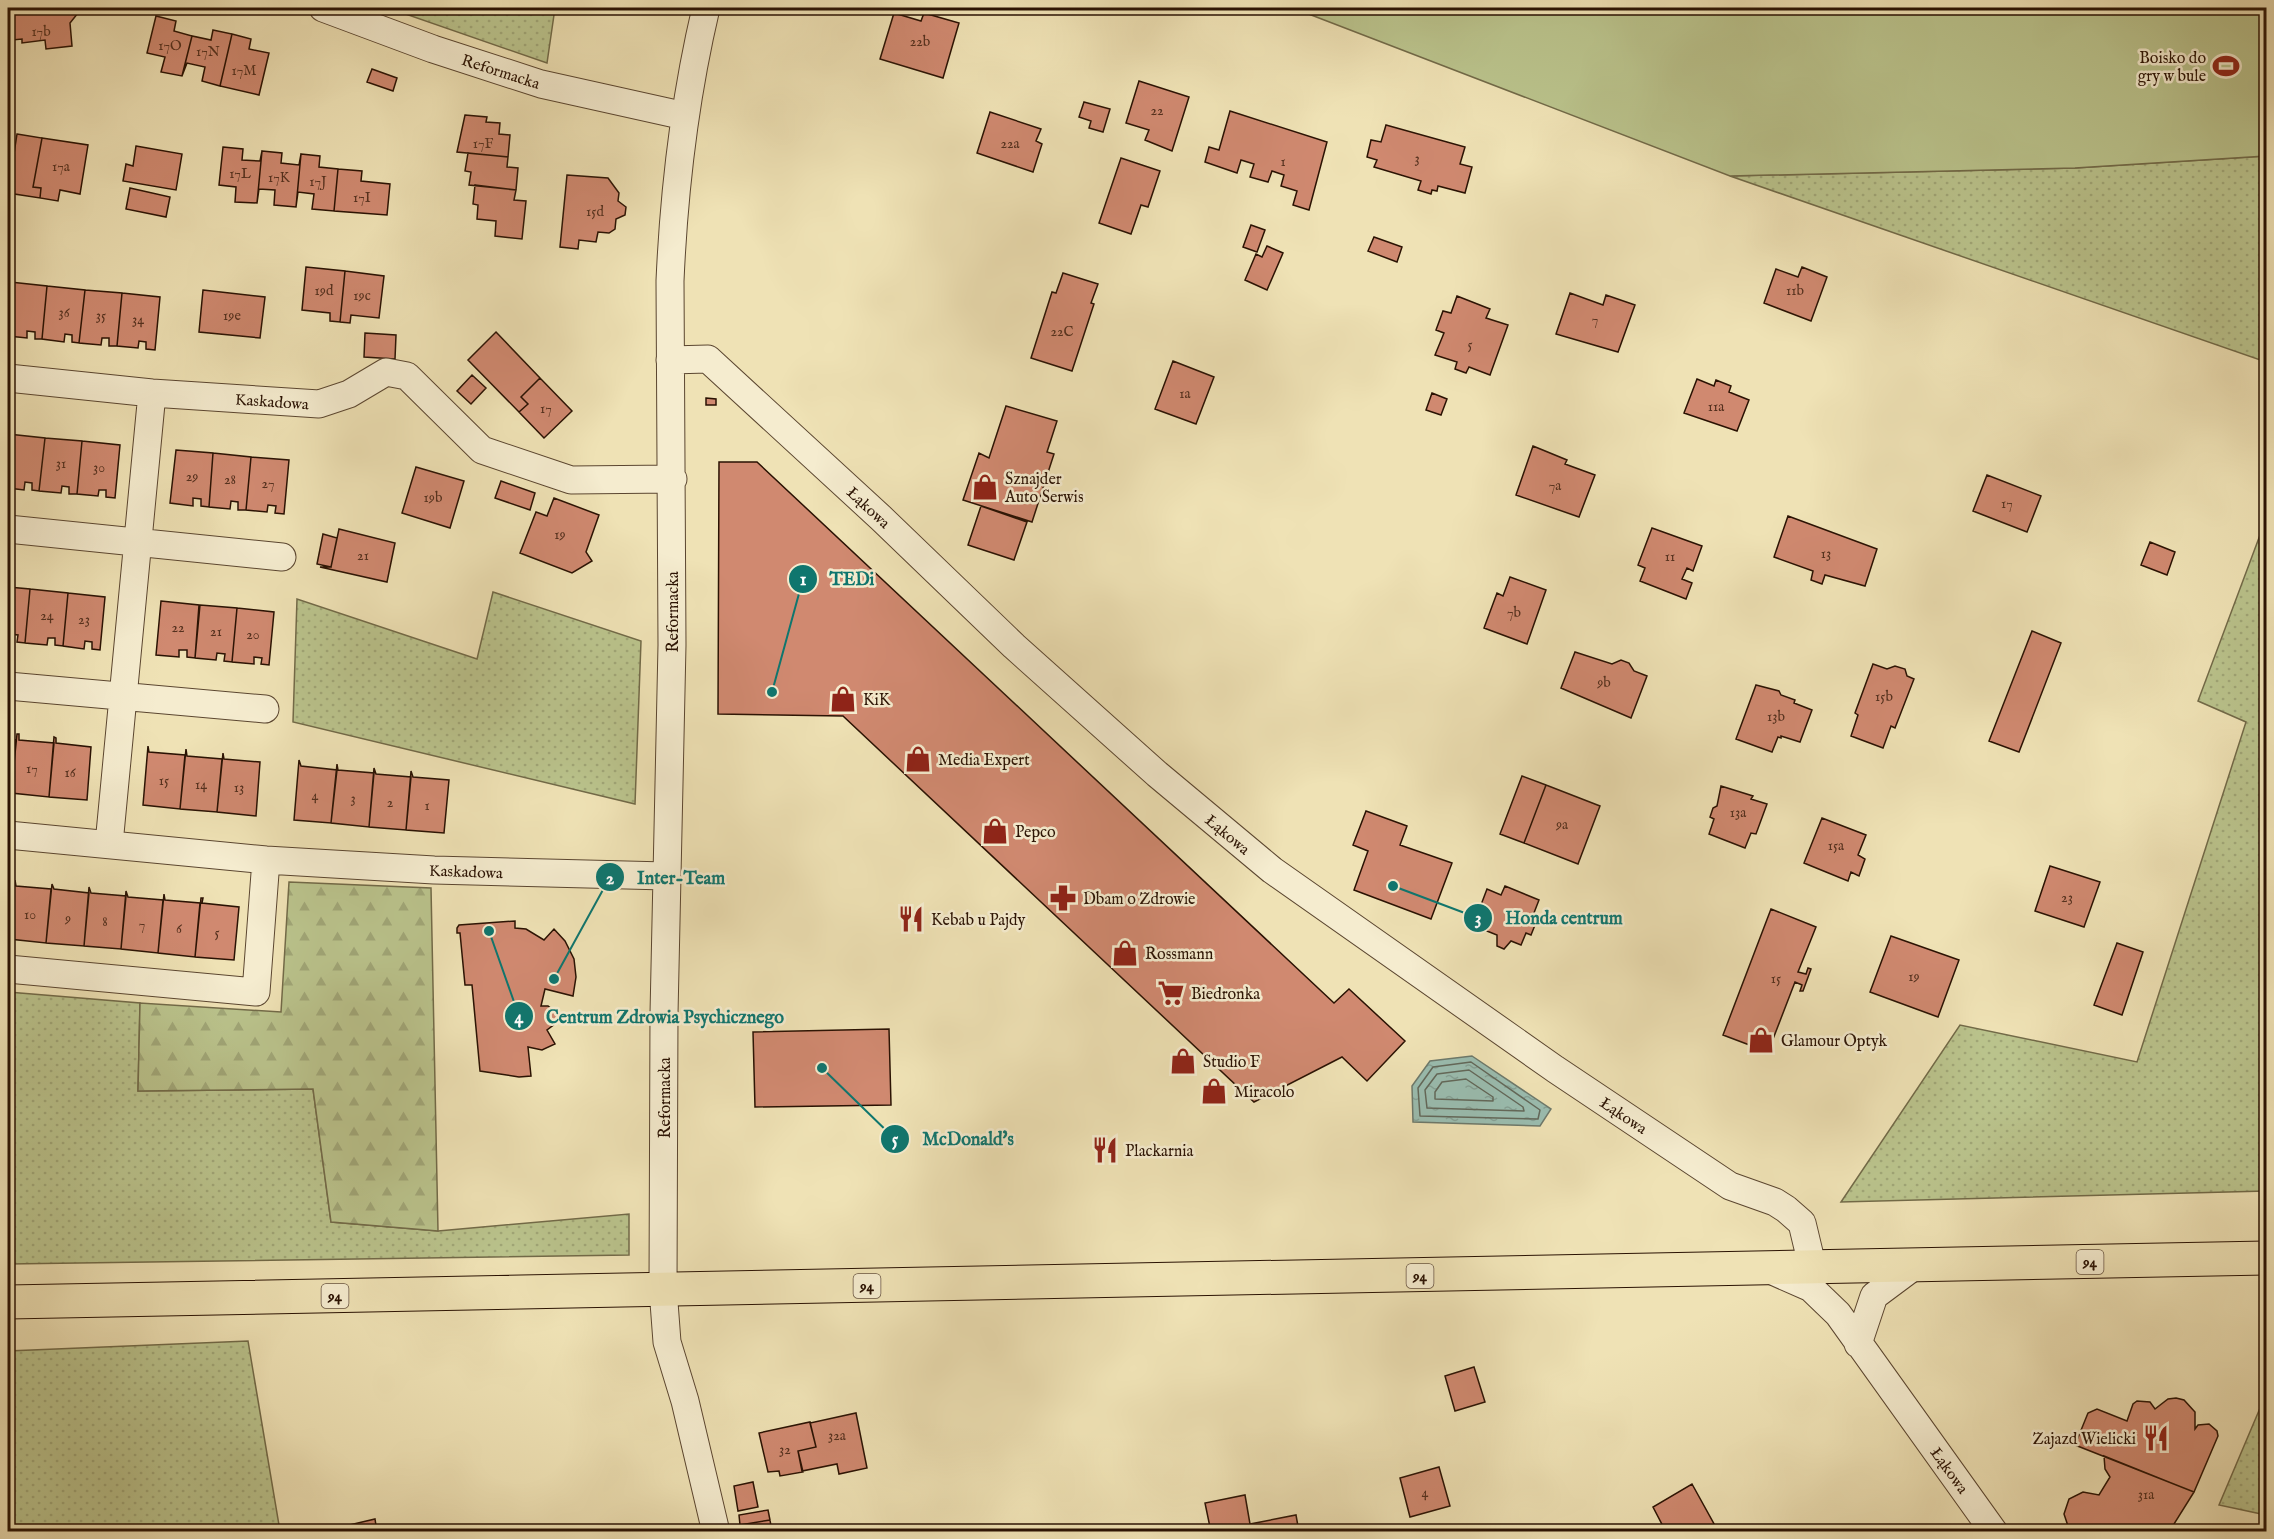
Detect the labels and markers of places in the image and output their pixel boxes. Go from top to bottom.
place label: Boisko do gry w bule [2138,49,2206,87]
sports icon: Boisko do gry w bule [2211,51,2241,81]
place label: Sznajder Auto Serwis [1004,470,1084,508]
shop icon: Sznajder Auto Serwis [970,472,1000,502]
callout: TEDi [788,561,887,597]
shop icon: KiK [828,684,858,714]
place label: KiK [863,691,891,711]
shop icon: Media Expert [903,744,933,774]
place label: Media Expert [938,751,1030,771]
shop icon: Pepco [980,816,1010,846]
place label: Pepco [1015,823,1056,843]
callout: Inter-Team [595,859,737,895]
pharmacy icon: Dbam o Zdrowie [1048,883,1078,913]
place label: Dbam o Zdrowie [1083,890,1195,910]
callout: Honda centrum [1463,900,1635,936]
restaurant icon: Kebab u Pajdy [896,904,926,934]
place label: Kebab u Pajdy [931,911,1026,931]
shop icon: Rossmann [1110,938,1140,968]
place label: Rossmann [1145,945,1214,965]
supermarket icon: Biedronka [1156,978,1186,1008]
place label: Biedronka [1191,985,1260,1005]
callout: Centrum Zdrowia Psychicznego [504,998,796,1034]
shop icon: Glamour Optyk [1746,1025,1776,1055]
place label: Glamour Optyk [1781,1032,1888,1052]
shop icon: Studio F [1168,1046,1198,1076]
place label: Studio F [1203,1053,1260,1073]
shop icon: Miracolo [1199,1076,1229,1106]
place label: Miracolo [1234,1083,1295,1103]
callout: McDonald's [880,1121,1026,1157]
restaurant icon: Plackarnia [1090,1135,1120,1165]
place label: Plackarnia [1125,1142,1194,1162]
restaurant icon: Zajazd Wielicki [2141,1423,2171,1453]
place label: Zajazd Wielicki [2033,1430,2136,1450]

